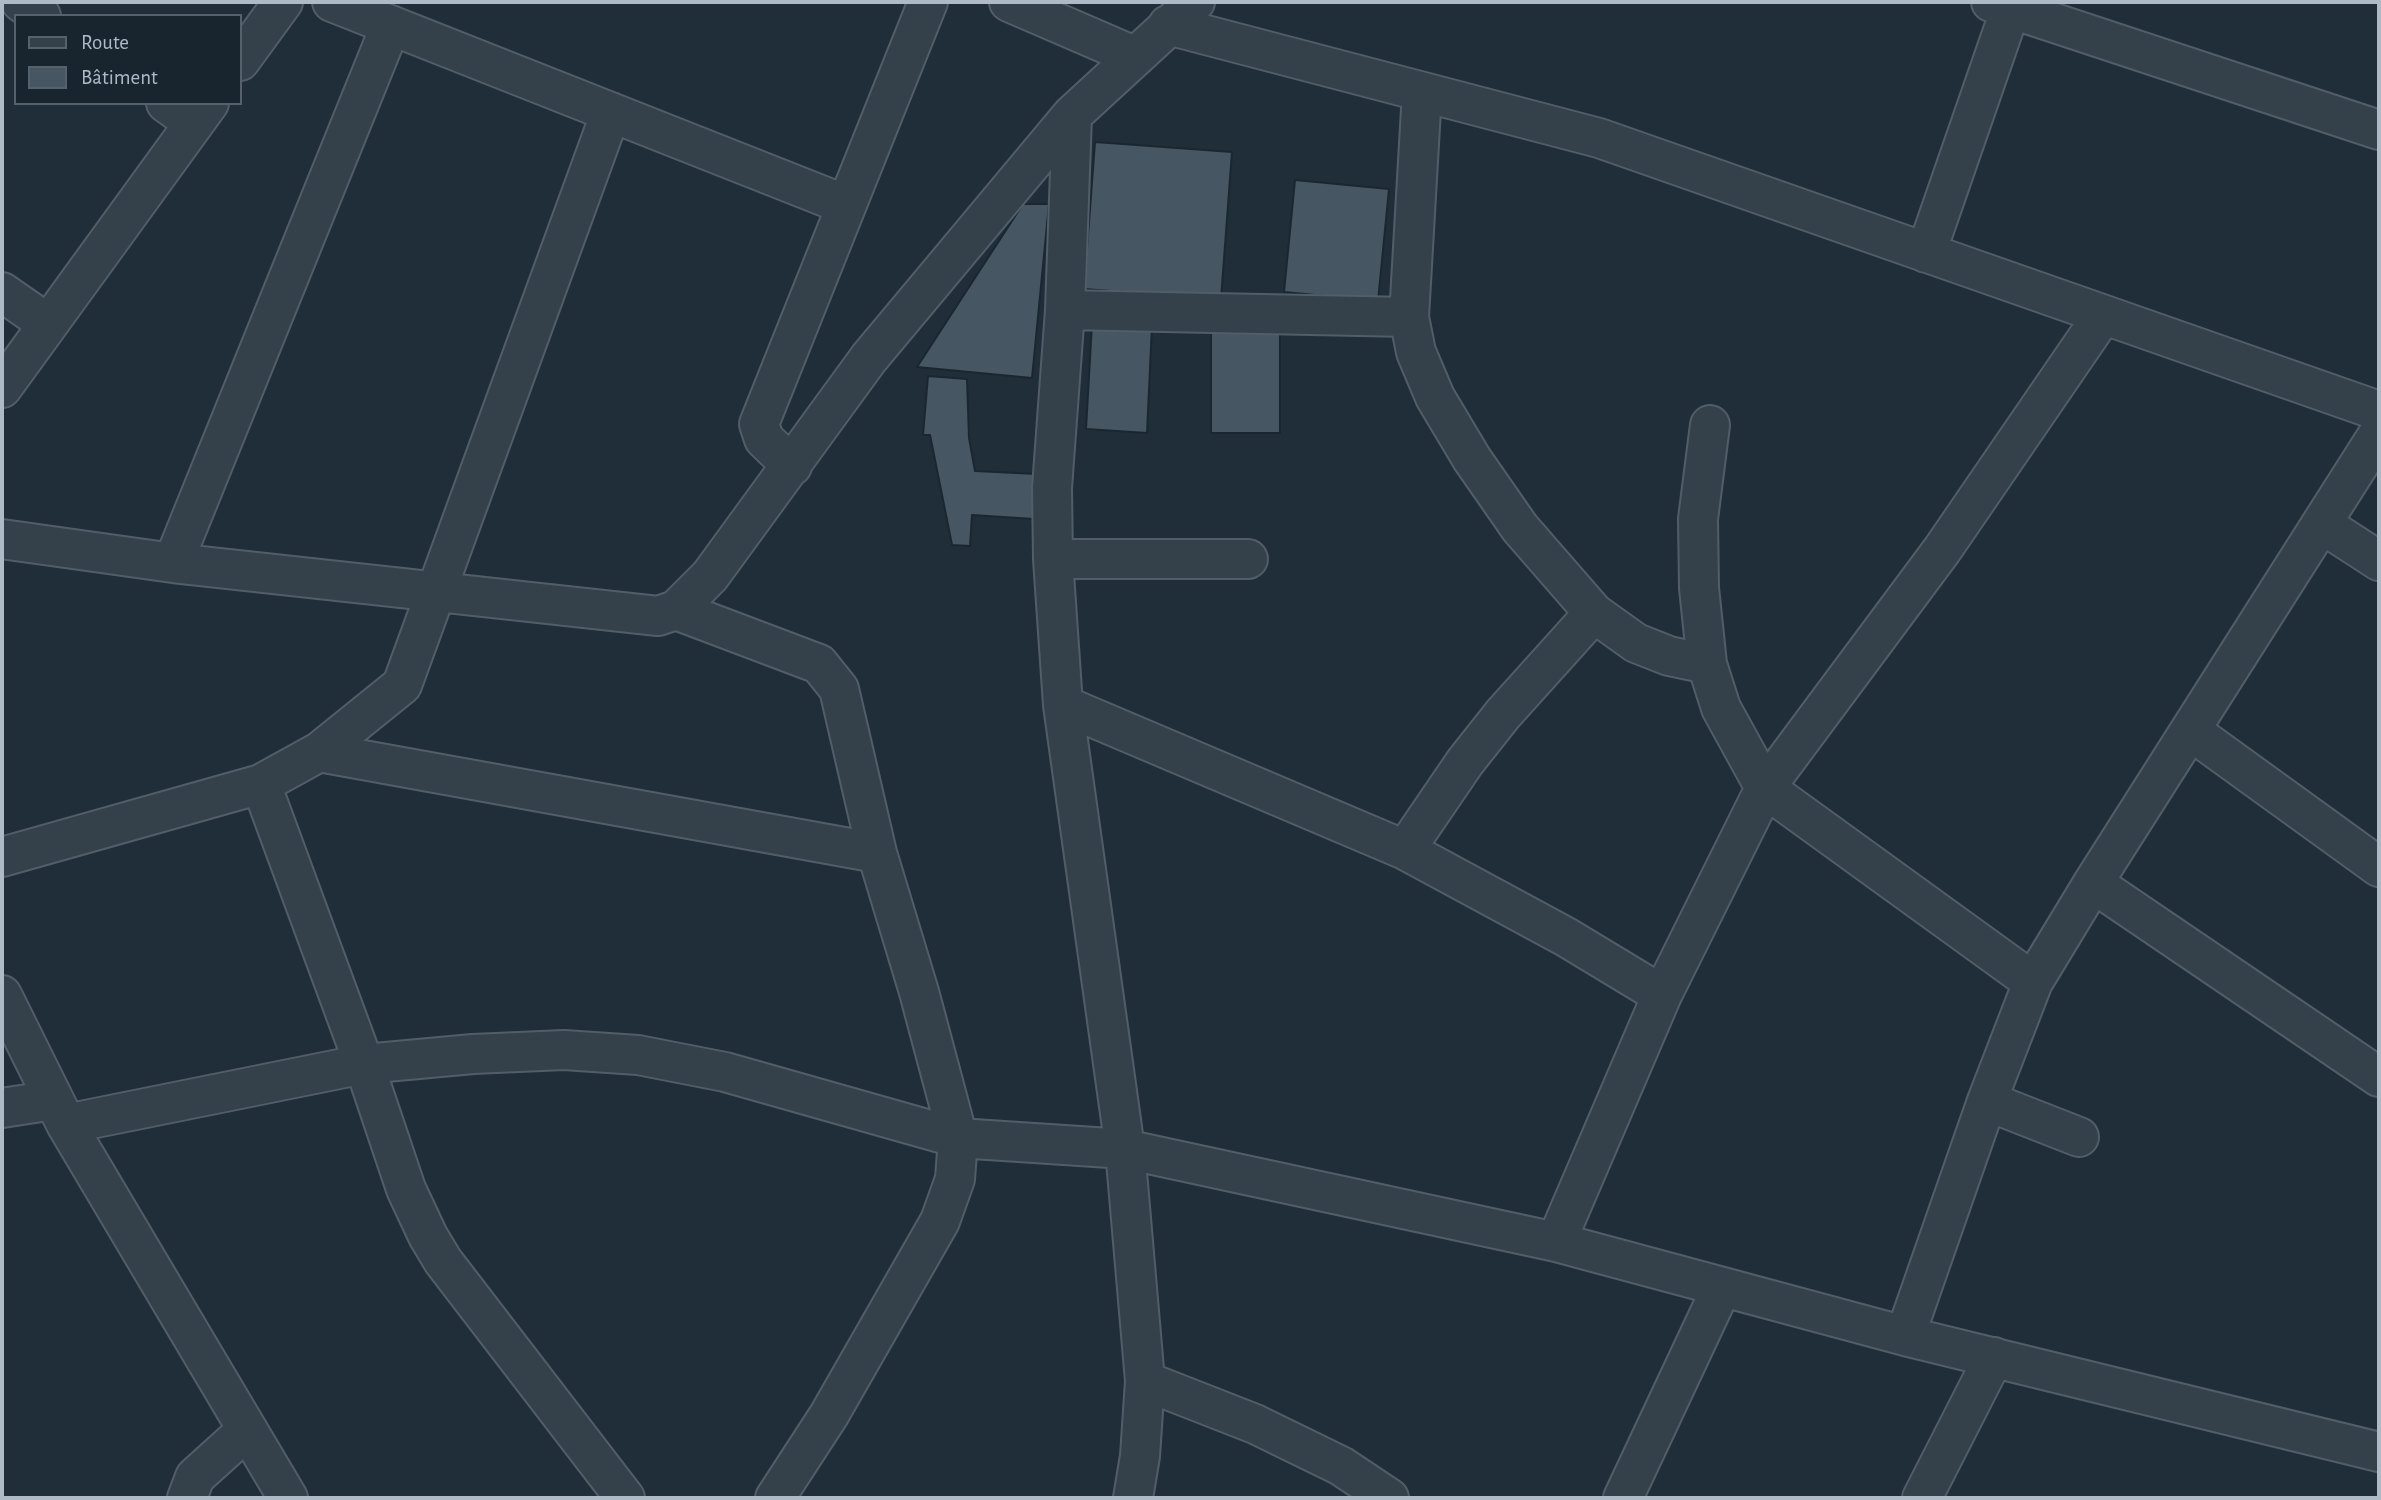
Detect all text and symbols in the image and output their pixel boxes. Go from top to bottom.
legend [14,14,242,105]
text: Route [81,32,129,53]
text: Bâtiment [81,67,158,88]

